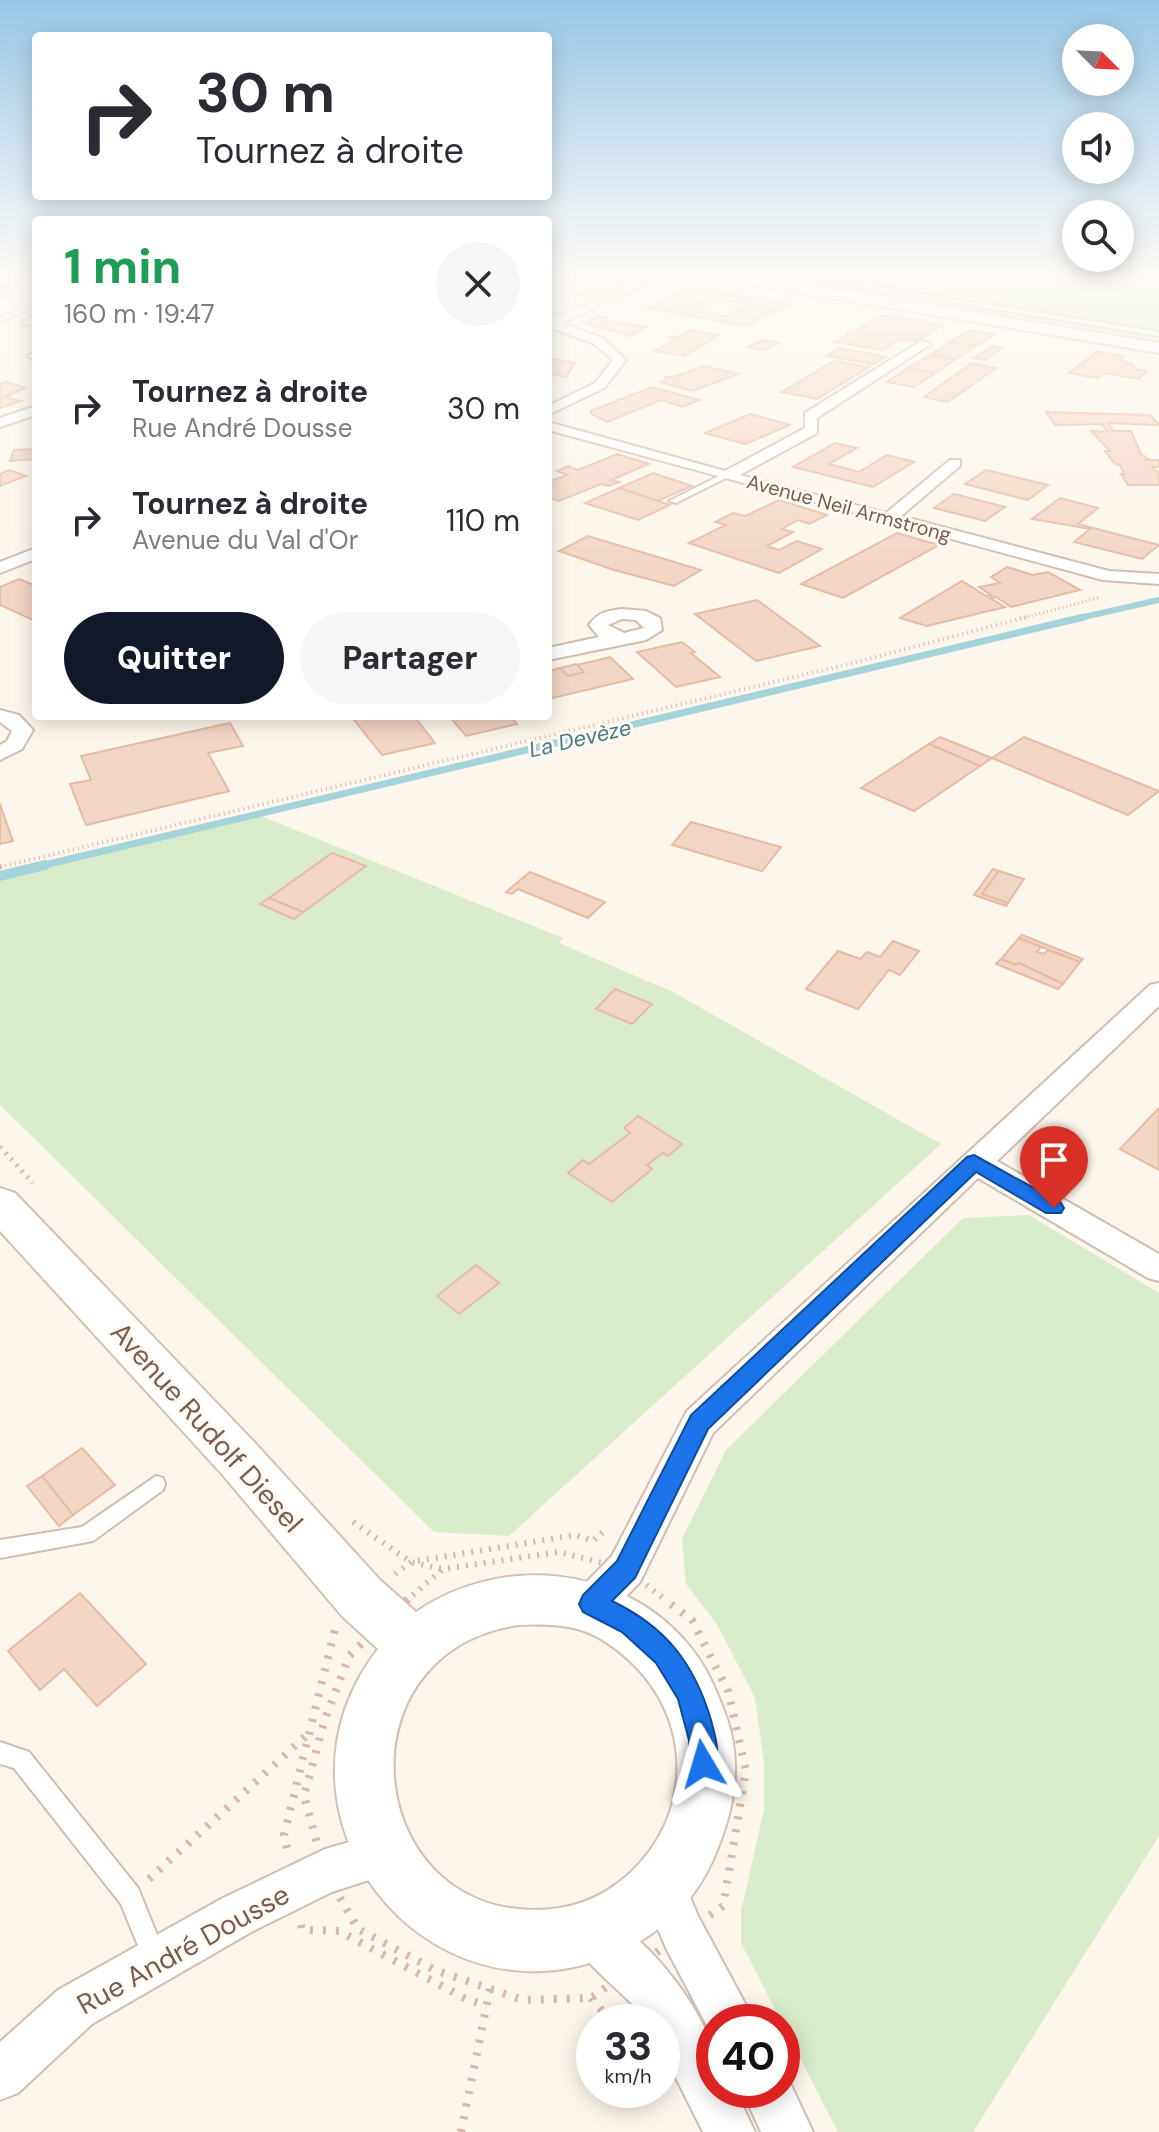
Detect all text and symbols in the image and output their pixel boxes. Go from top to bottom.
north arrow [1062,24,1134,96]
map controls [1062,24,1134,272]
text: 30 m [196,56,335,129]
icon: right [64,64,168,168]
button: sound [1062,112,1134,184]
text: Tournez à droite [196,127,464,174]
button: search [1062,200,1134,272]
text: 1 min [64,235,181,298]
button: close [436,242,520,326]
text: 160 m · 19:47 [64,297,215,331]
text: Tournez à droite [132,372,368,411]
icon: right [64,386,108,430]
text: 30 m [447,389,520,428]
text: Rue André Dousse [132,411,352,445]
street label: Avenue Neil Armstrong [744,468,954,548]
text: Tournez à droite [132,484,368,523]
icon: right [64,498,108,542]
text: 110 m [446,501,520,540]
text: Avenue du Val d'Or [132,523,358,557]
button: Quitter [64,612,284,704]
button: Partager [300,612,520,704]
water label: La Devèze [526,713,634,764]
pin [1020,1126,1088,1208]
icon: arrive [1032,1138,1076,1182]
street label: Avenue Rudolf Diesel [102,1314,311,1540]
position arrow [661,1722,745,1806]
street label: Rue André Dousse [70,1876,296,2023]
speed limit sign: 40 [696,2004,800,2108]
text: 33 [604,2020,652,2072]
text: km/h [604,2063,652,2089]

